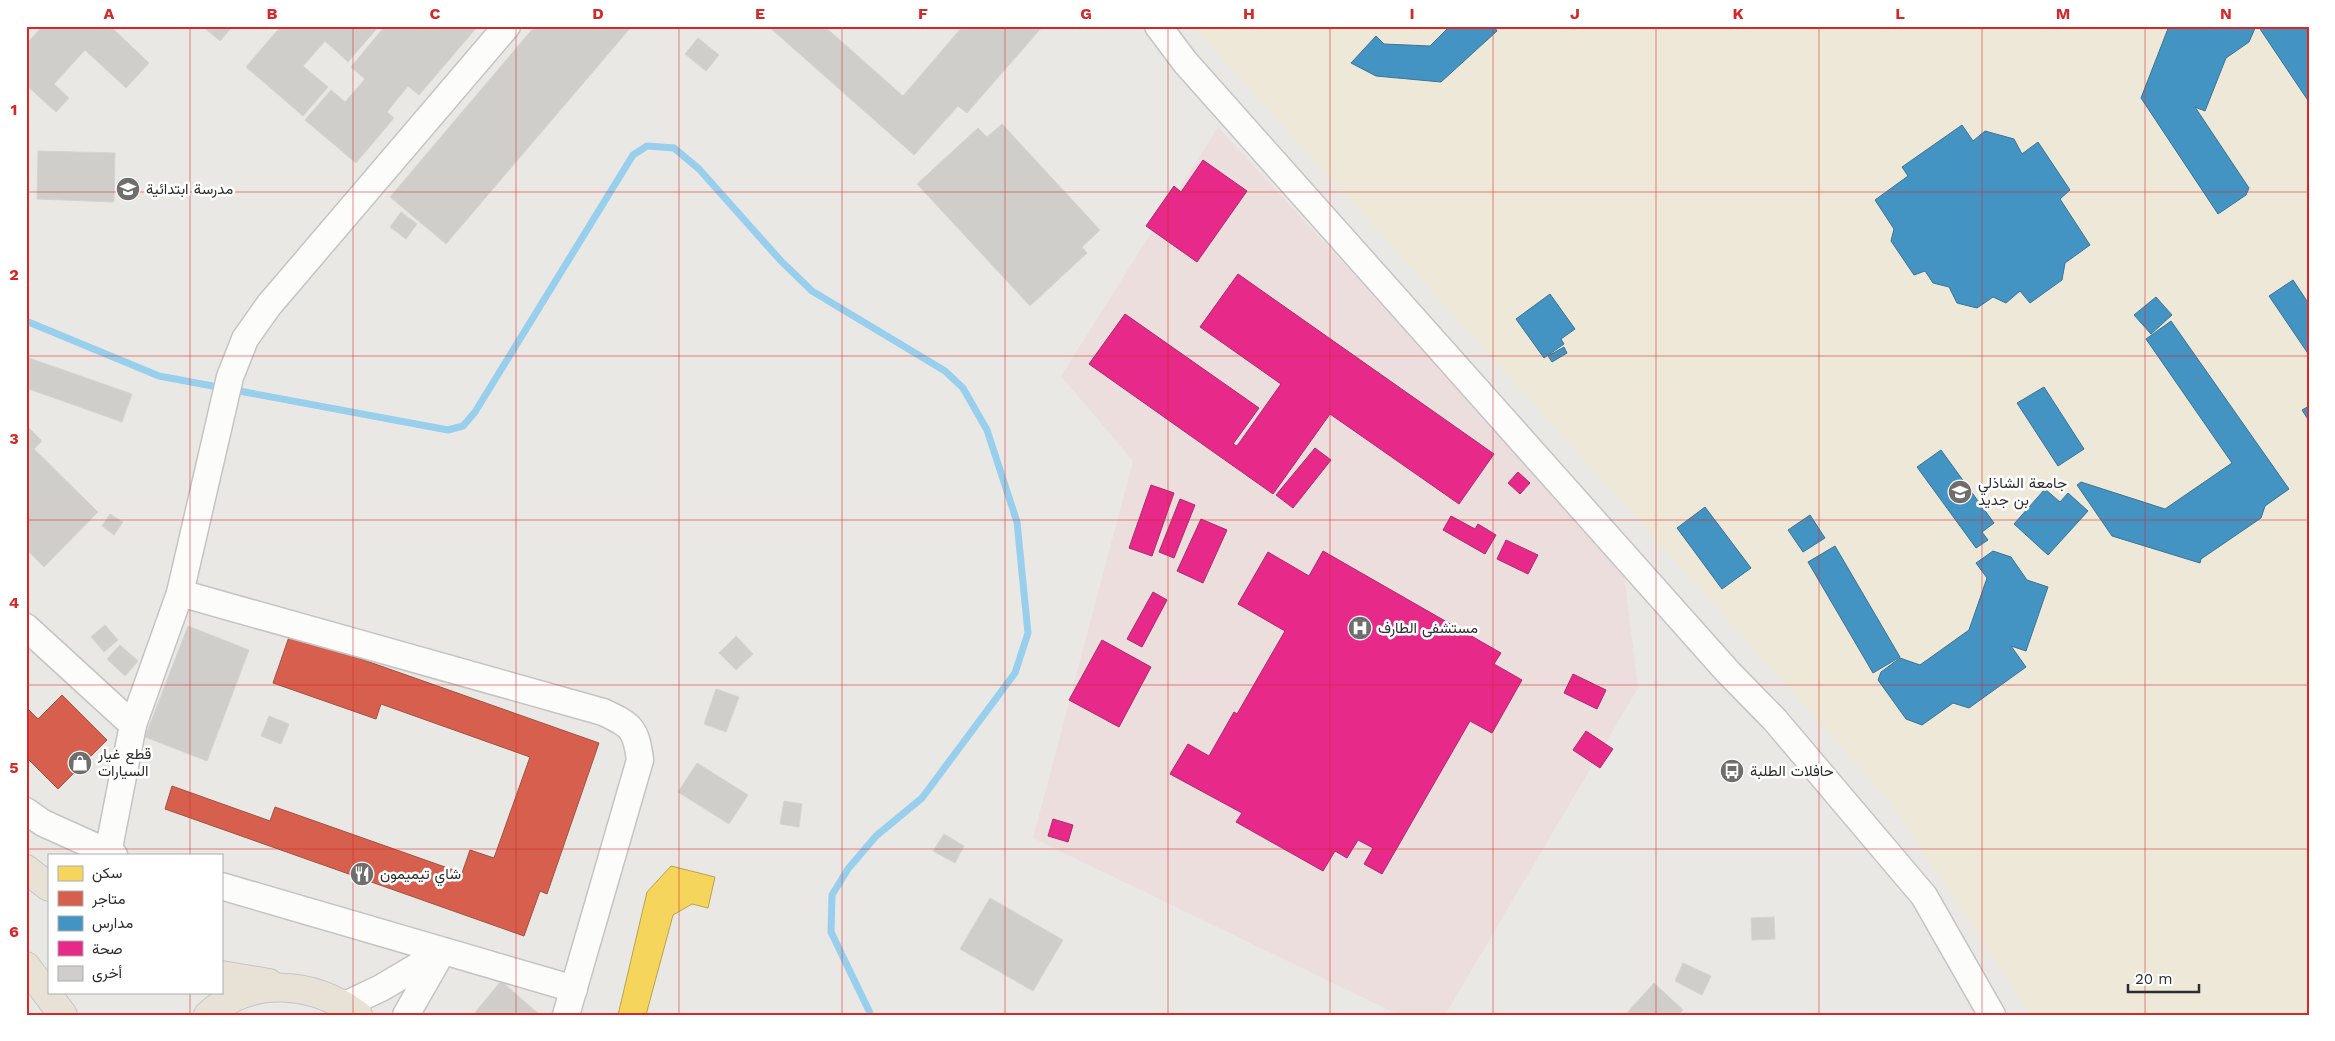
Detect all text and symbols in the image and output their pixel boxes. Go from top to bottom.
text: A [104,4,115,23]
text: B [267,4,278,23]
text: C [430,4,441,23]
text: D [592,4,604,23]
text: E [755,4,765,23]
text: F [918,4,928,23]
text: G [1080,4,1092,23]
text: H [1243,4,1255,23]
text: I [1409,4,1415,23]
text: J [1570,4,1580,23]
text: K [1732,4,1744,23]
text: L [1895,4,1905,23]
text: M [2056,4,2070,23]
text: N [2220,4,2232,23]
text: 1 [11,100,17,119]
school or university icon: مدرسة ابتدائية [115,176,141,202]
place label: مدرسة ابتدائية [146,180,233,198]
text: 2 [9,265,19,284]
text: 3 [9,429,19,448]
place label: جامعة الشاذلي بن جديد [1978,474,2067,510]
school or university icon: جامعة الشاذلي بن جديد [1947,479,1973,505]
text: 4 [9,593,19,612]
hospital icon: مستشفى الطارف [1347,615,1373,641]
place label: مستشفى الطارف [1378,619,1478,638]
place label: قطع غيار السيارات [97,745,152,780]
shop icon: قطع غيار السيارات [67,750,93,776]
text: 5 [9,758,19,777]
bus stop icon: حافلات الطلبة [1719,758,1745,784]
place label: حافلات الطلبة [1750,762,1834,780]
legend [48,854,222,994]
restaurant icon: شاي تيميمون [349,861,375,887]
text: سكن [92,864,122,883]
place label: شاي تيميمون [380,865,461,887]
text: متاجر [91,890,126,908]
text: مدارس [92,914,133,933]
text: 6 [9,922,19,941]
text: صحة [92,940,123,958]
scale bar [2128,961,2199,993]
text: أخرى [92,964,122,983]
text: 20 m [2135,970,2173,988]

